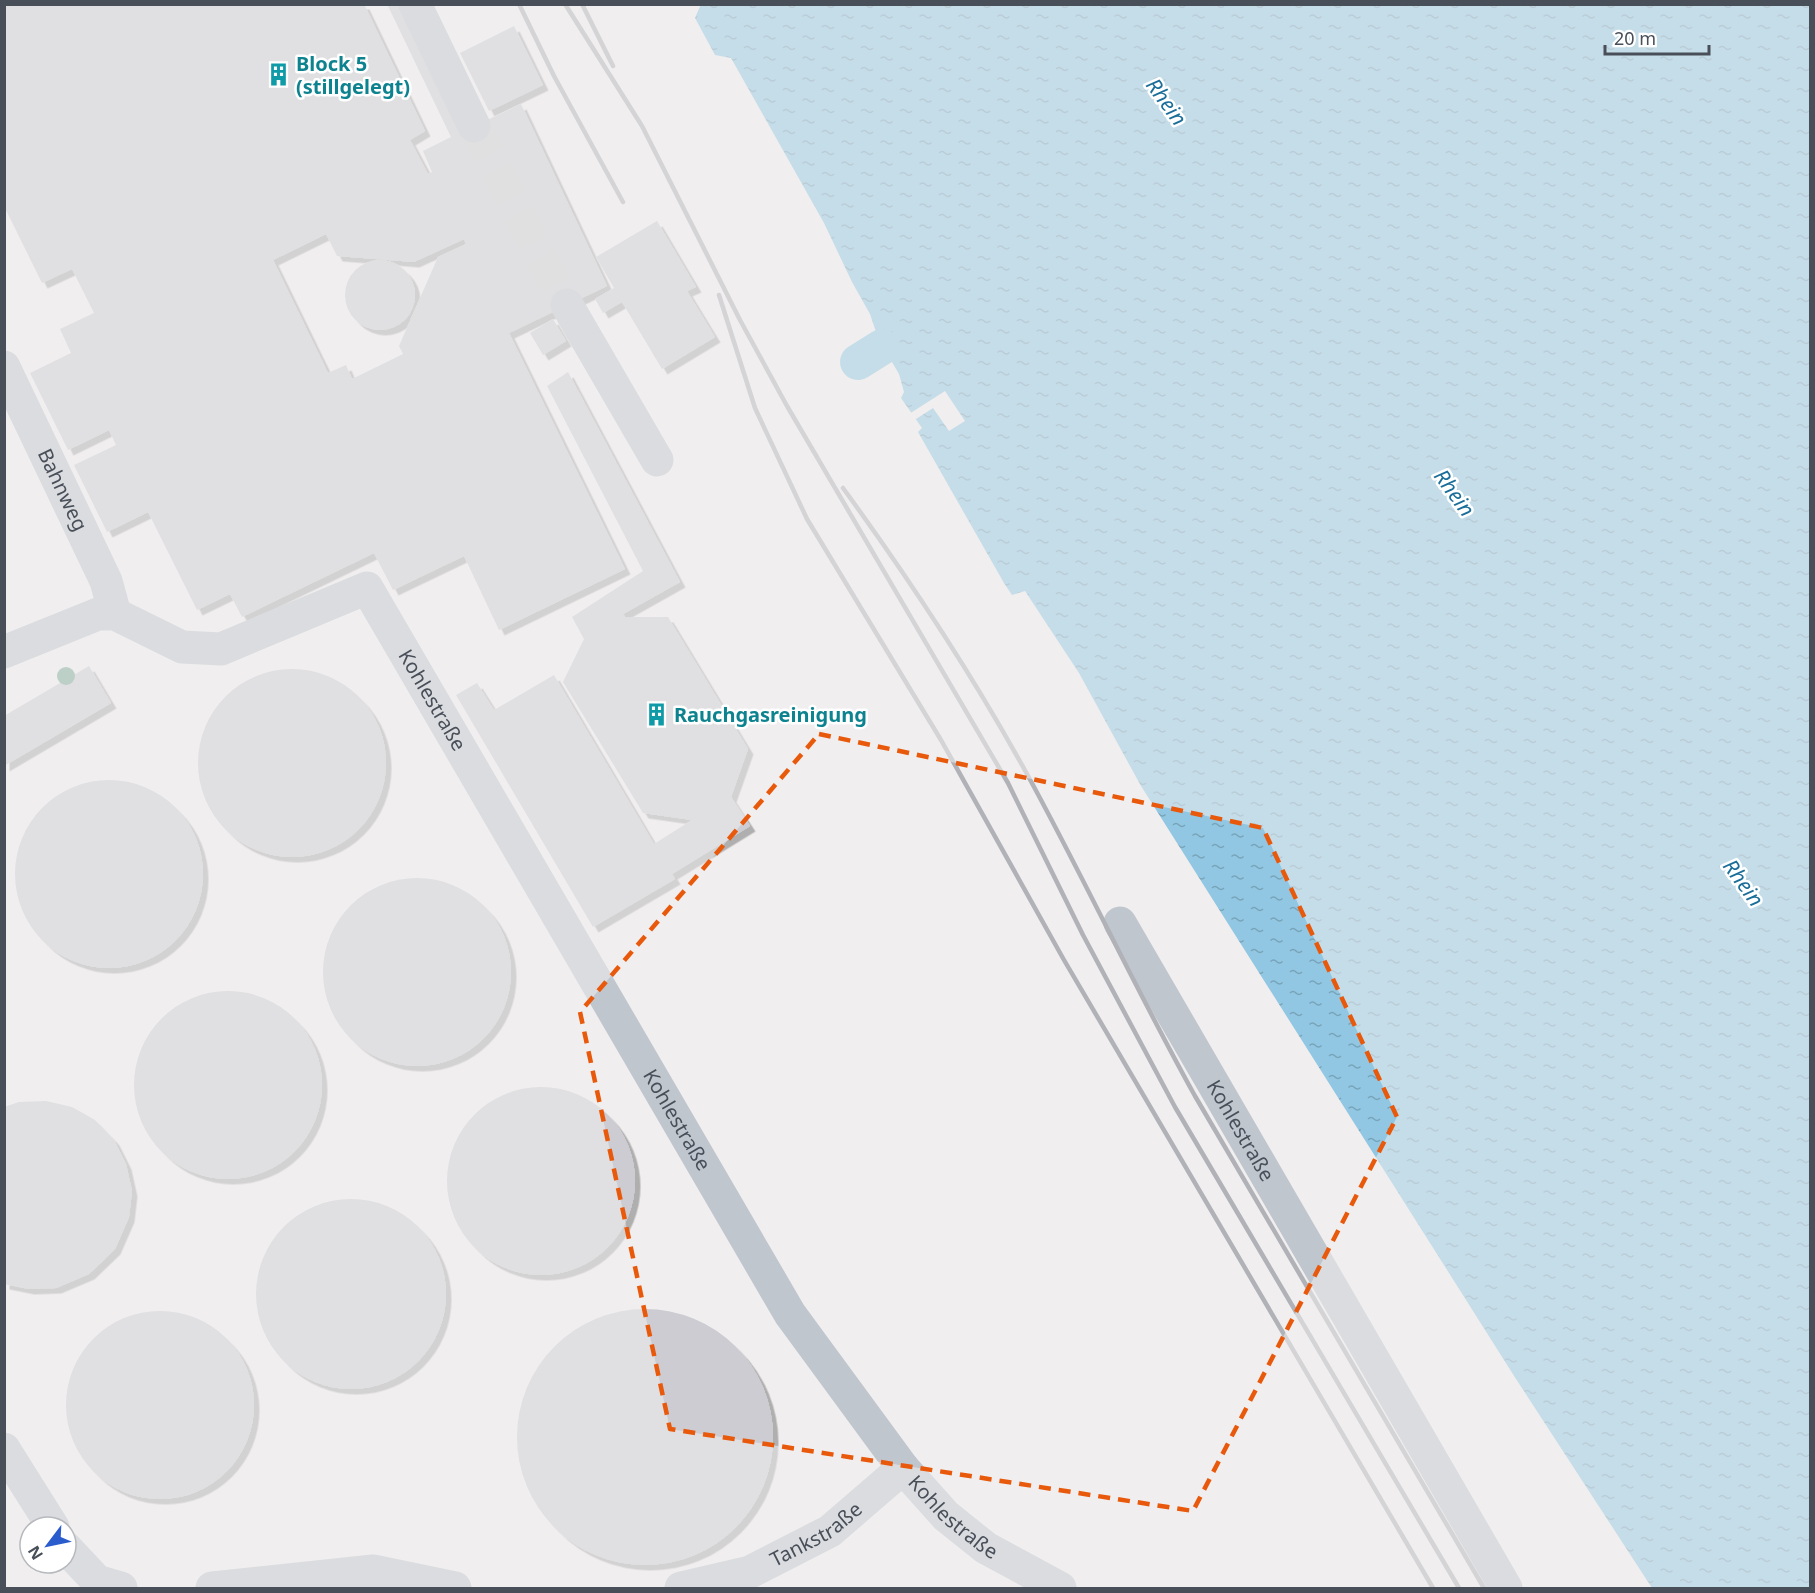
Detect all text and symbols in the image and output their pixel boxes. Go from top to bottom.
scale bar [1605,18,1708,56]
text: 20 m [1614,26,1656,50]
place label: Block 5 (stillgelegt) [296,50,410,100]
building icon: Block 5 (stillgelegt) [265,62,291,88]
water label: Rhein [1140,72,1193,131]
street label: Bahnweg [32,444,94,535]
water label: Rhein [1428,463,1481,522]
street label: Kohlestraße [393,644,473,755]
place label: Rauchgasreinigung [674,701,867,728]
building icon: Rauchgasreinigung [643,702,669,728]
water label: Rhein [1717,853,1770,912]
street label: Kohlestraße [637,1064,718,1175]
street label: Kohlestraße [1201,1075,1281,1186]
street label: Kohlestraße [903,1469,1003,1565]
street label: Tankstraße [765,1496,867,1572]
north arrow [18,1515,78,1575]
text: N [23,1542,48,1564]

